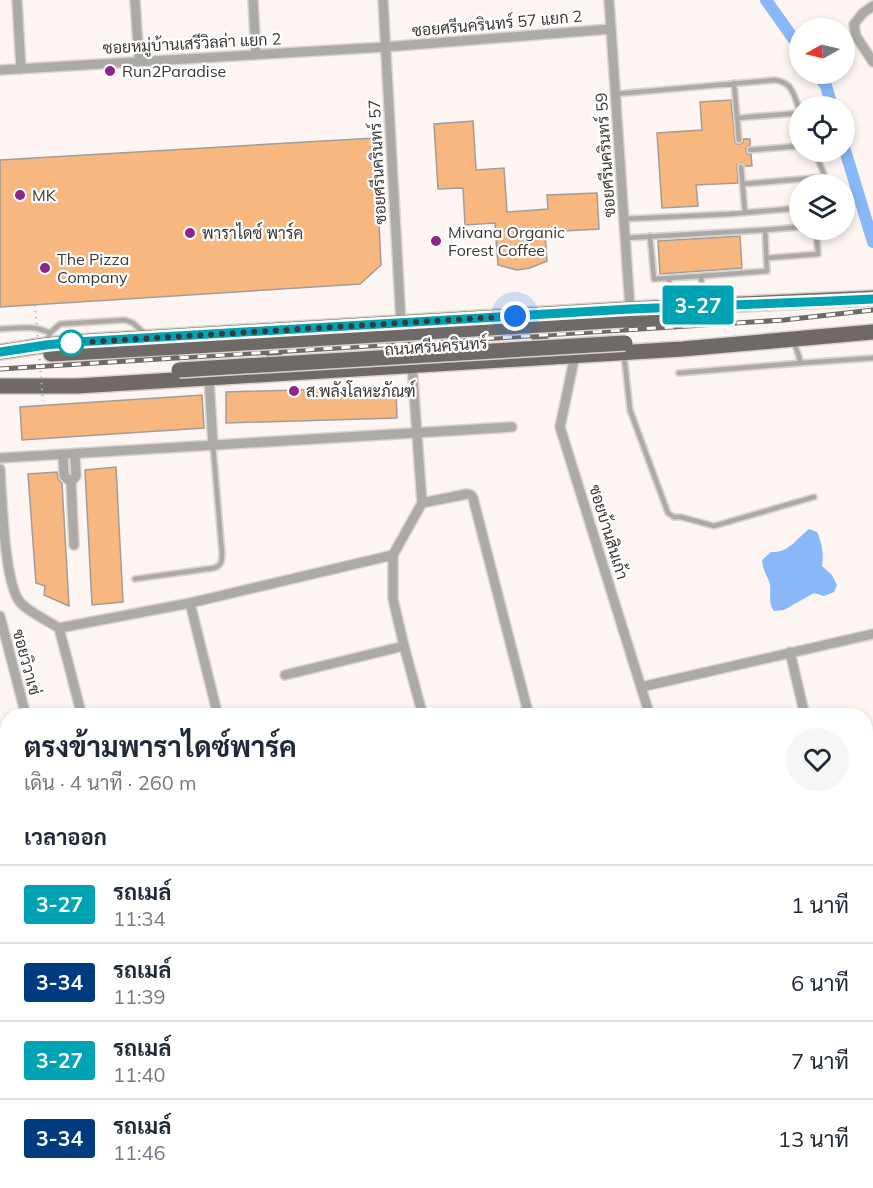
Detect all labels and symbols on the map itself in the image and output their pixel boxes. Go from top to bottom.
street label: ซอยศรีนครินทร์ 57 แยก 2 [411,4,583,40]
north arrow [789,18,855,84]
street label: ซอยหมู่บ้านเสรีวิลล่า แยก 2 [102,27,282,60]
place label: Run2Paradise [122,61,226,81]
marker: Run2Paradise [103,64,117,78]
street label: ซอยศรีนครินทร์ 59 [589,92,619,218]
street label: ซอยศรีนครินทร์ 57 [362,99,390,225]
place label: MK [32,185,57,205]
marker: MK [13,188,27,202]
place label: พาราไดซ์ พาร์ค [202,221,303,243]
place label: Mivana Organic Forest Coffee [448,222,565,260]
marker: พาราไดซ์ พาร์ค [183,226,197,240]
marker: Mivana Organic Forest Coffee [429,234,443,248]
place label: The Pizza Company [57,249,129,287]
marker: The Pizza Company [38,261,52,275]
line badge: 3-27 [656,286,740,324]
your location [500,301,530,331]
unlabelled marker [58,330,84,356]
street label: ถนนศรีนครินทร์ [384,330,488,360]
place label: ส.พลังโลหะภัณฑ์ [306,379,416,401]
marker: ส.พลังโลหะภัณฑ์ [287,384,301,398]
street label: ซอยบ้านสินเก้า [585,482,633,582]
street label: ซอยวิวาเช่ [9,627,45,697]

